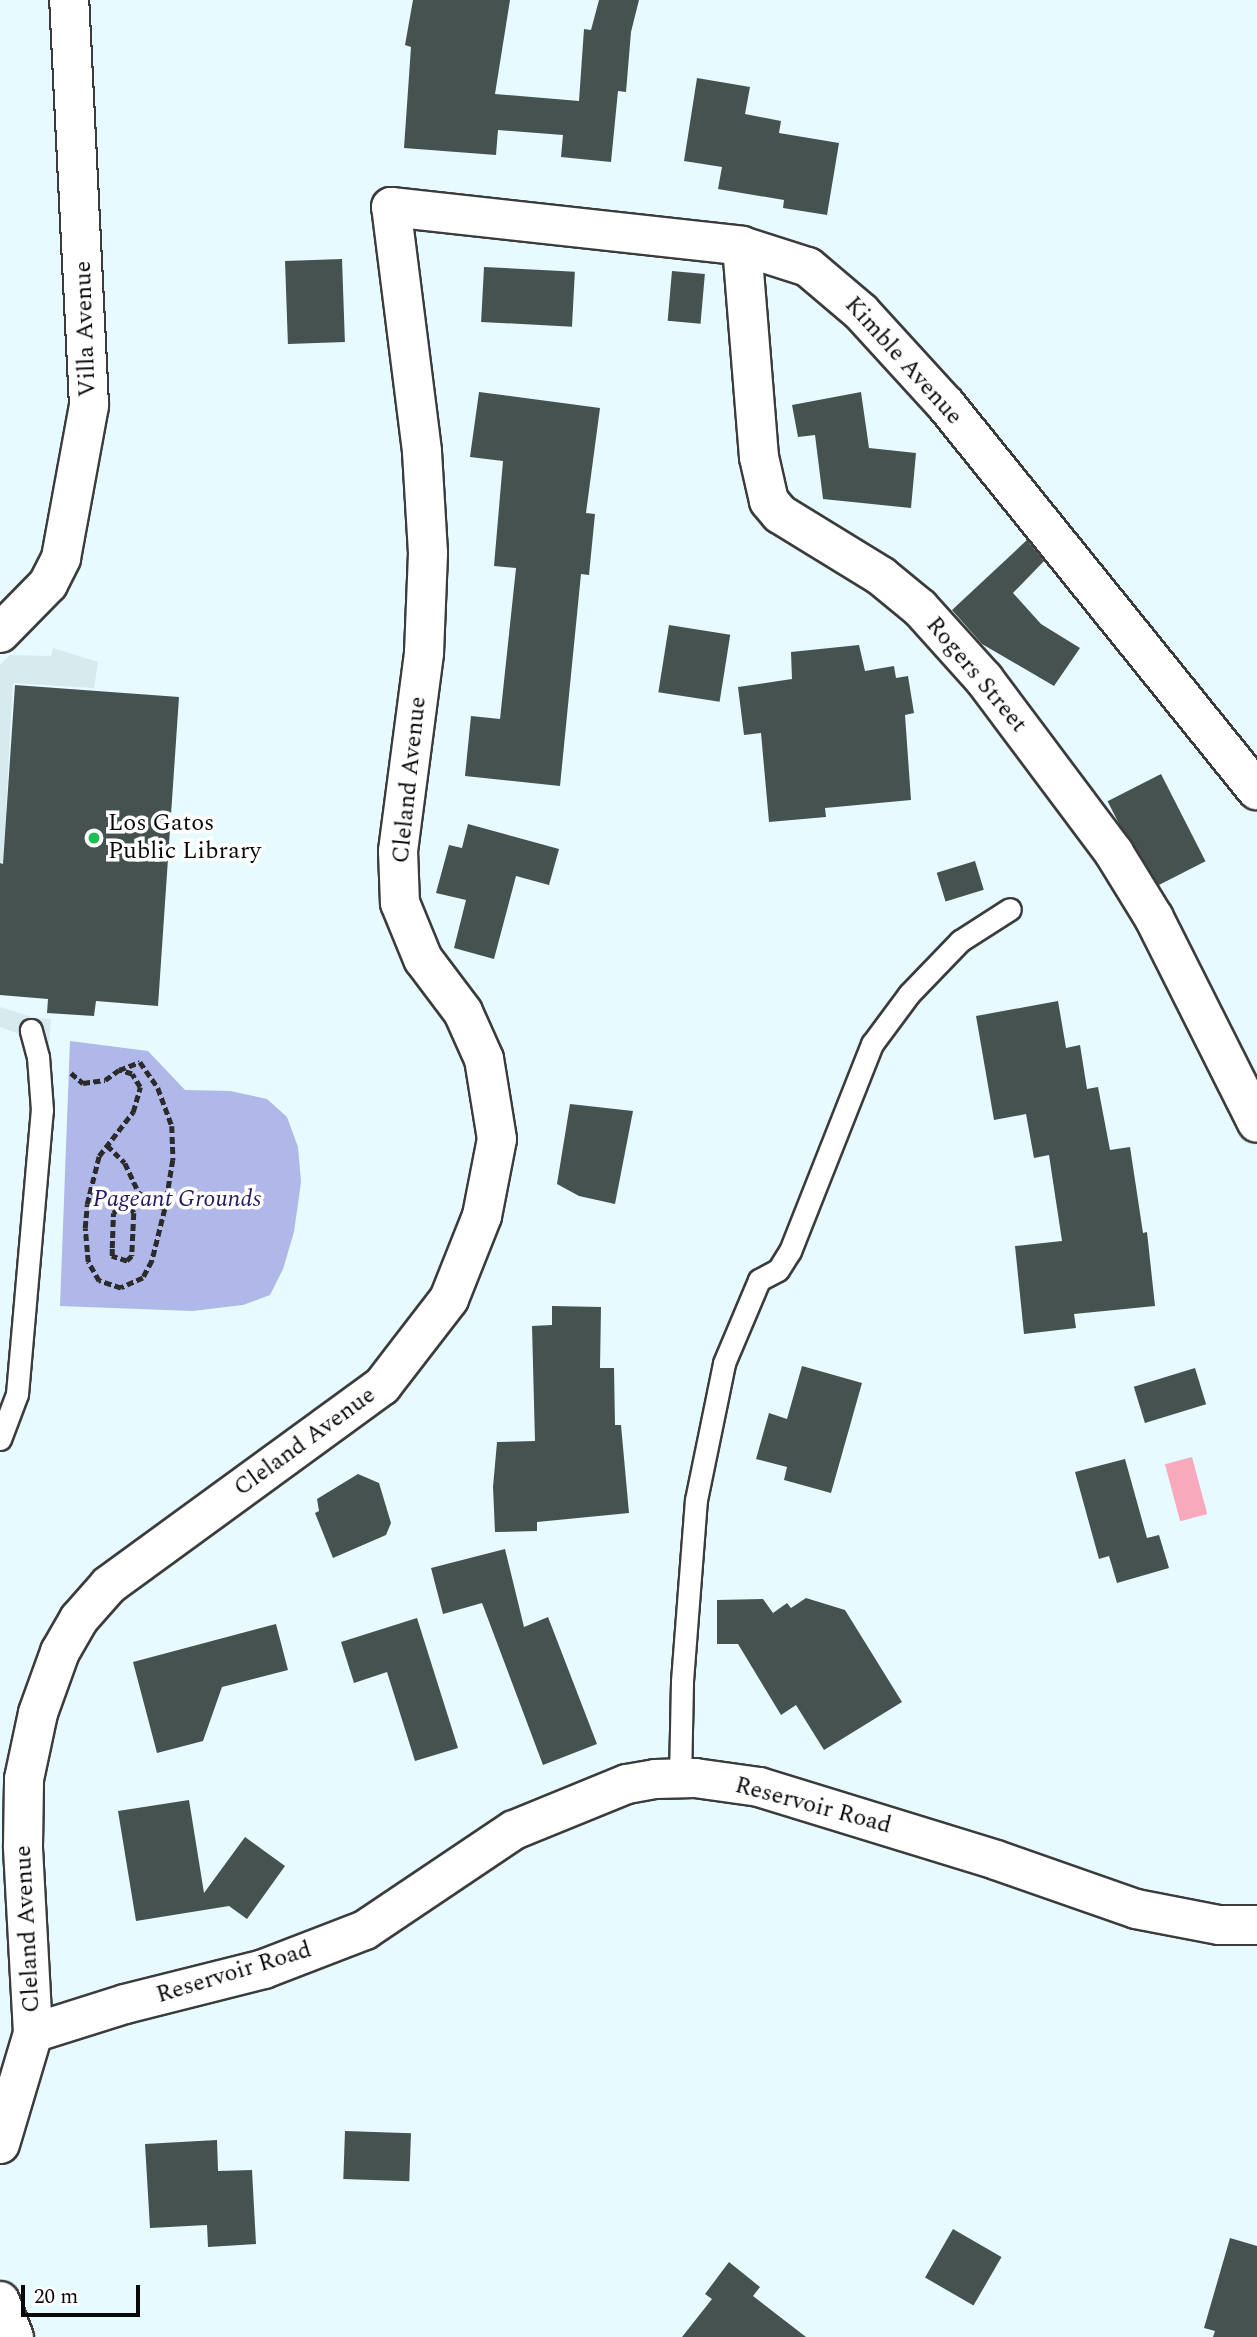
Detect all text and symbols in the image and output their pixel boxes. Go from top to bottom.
street label: Villa Avenue [69,260,103,398]
street label: Kimble Avenue [838,291,968,431]
street label: Rogers Street [919,611,1033,739]
street label: Cleland Avenue [387,695,433,865]
place label: Los Gatos Public Library [108,810,261,866]
marker: Los Gatos Public Library [86,830,102,846]
park label: Pageant Grounds [93,1186,261,1214]
street label: Cleland Avenue [229,1381,381,1503]
street label: Reservoir Road [732,1771,894,1841]
street label: Cleland Avenue [9,1845,47,2013]
street label: Reservoir Road [153,1936,315,2010]
scale bar [24,2270,144,2314]
text: 20 m [34,2281,78,2313]

